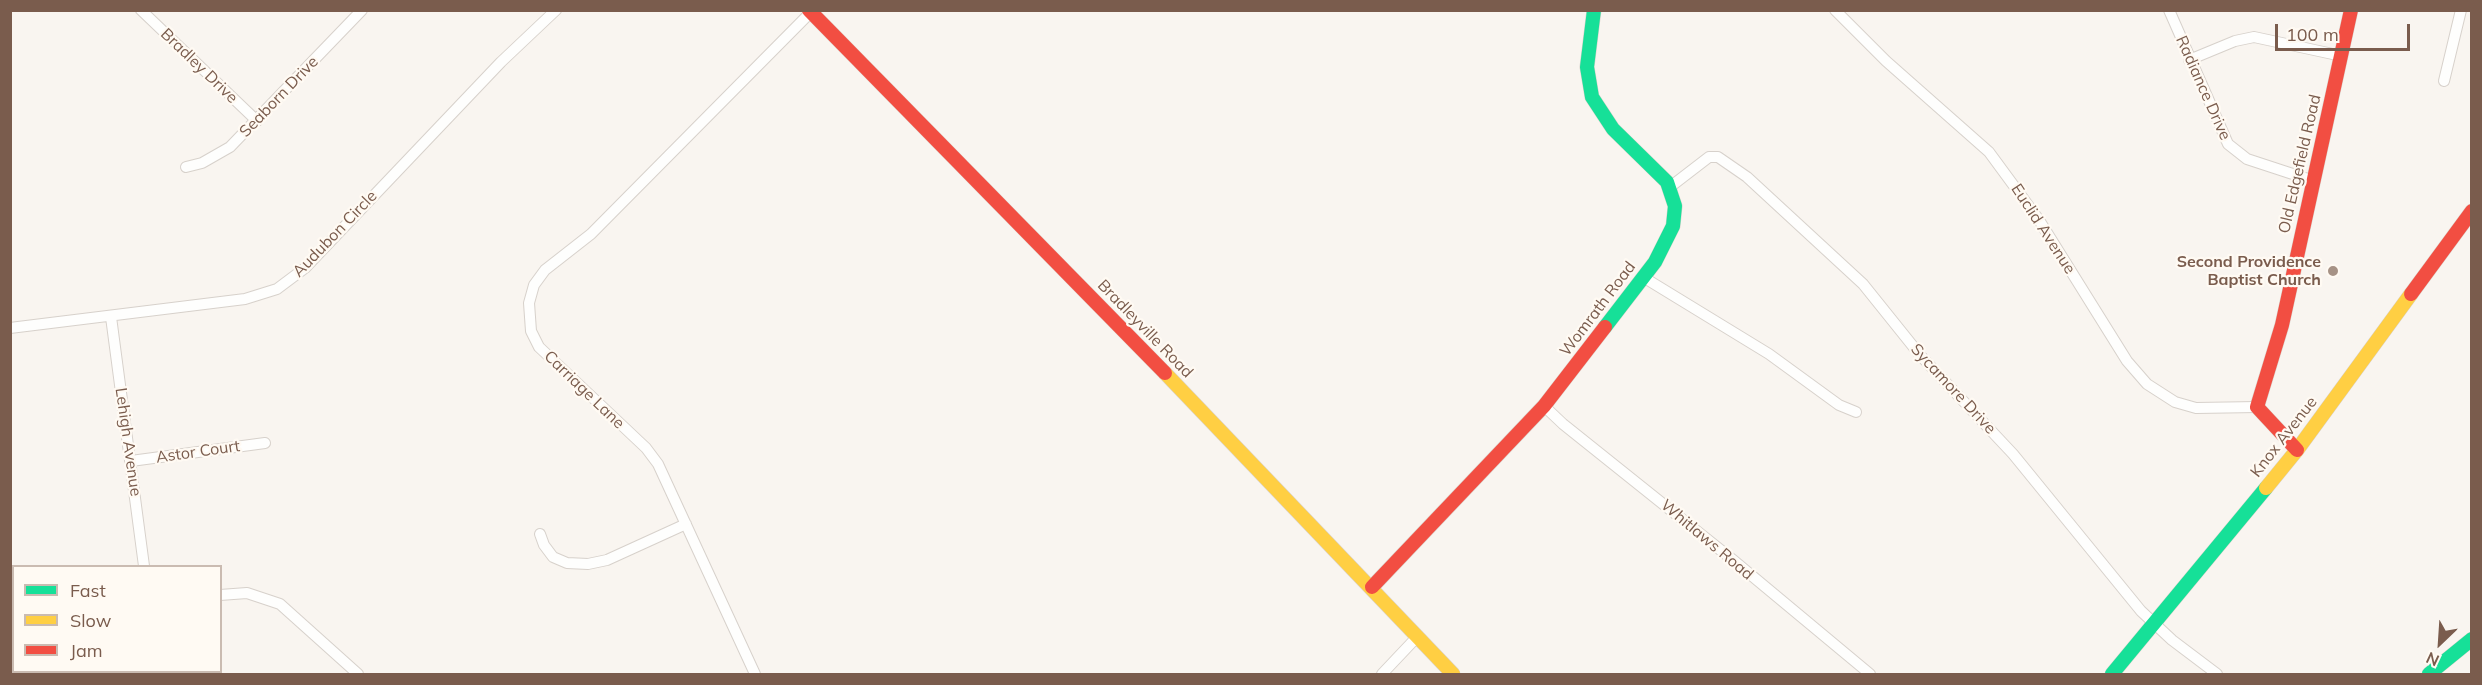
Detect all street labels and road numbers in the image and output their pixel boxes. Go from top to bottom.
street label: Bradley Drive [157,25,241,107]
street label: Radiance Drive [2171,33,2235,143]
street label: Seaborn Drive [236,53,322,141]
street label: Old Edgefield Road [2275,93,2325,235]
street label: Euclid Avenue [2007,180,2079,278]
street label: Audubon Circle [289,187,381,281]
street label: Womrath Road [1556,258,1640,360]
street label: Bradleyville Road [1093,276,1197,382]
street label: Sycamore Drive [1906,340,2000,438]
street label: Carriage Lane [540,347,628,433]
street label: Lehigh Avenue [111,386,145,498]
street label: Knox Avenue [2247,393,2321,481]
street label: Astor Court [155,437,241,467]
street label: Whitlaws Road [1657,496,1757,584]

